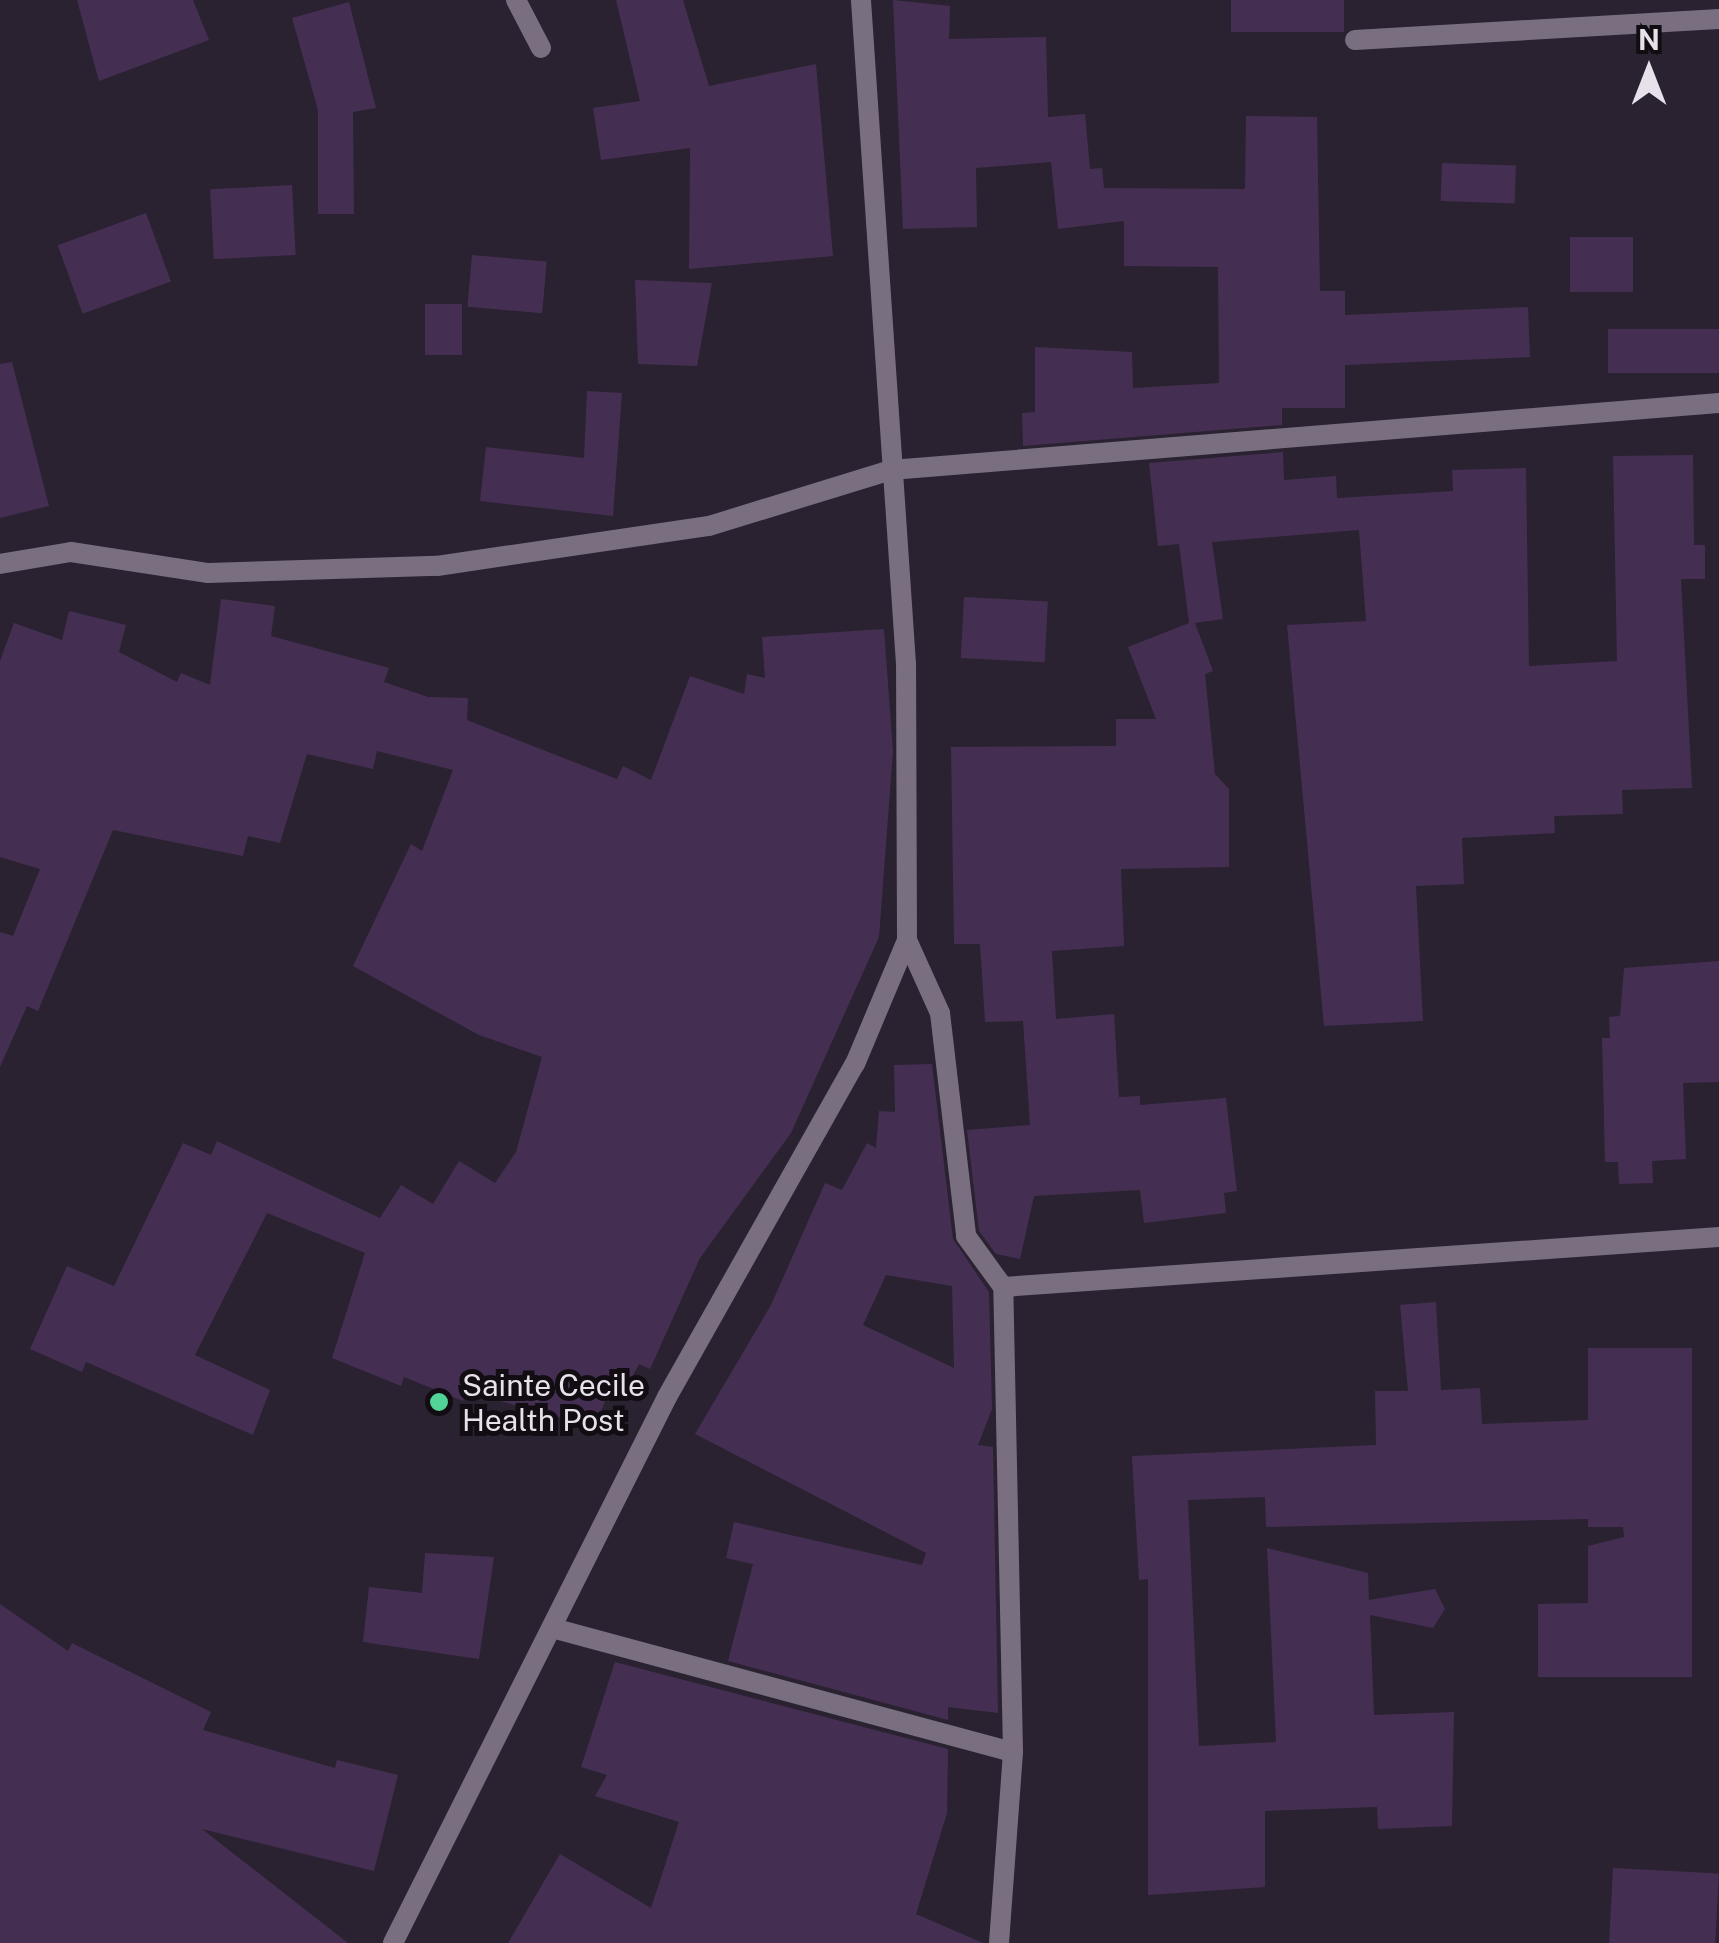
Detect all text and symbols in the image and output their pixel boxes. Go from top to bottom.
north arrow [1599,20,1699,120]
text: N [1638,23,1660,56]
place label: Sainte Cecile Health Post [462,1367,645,1438]
marker: Sainte Cecile Health Post [426,1389,452,1415]

